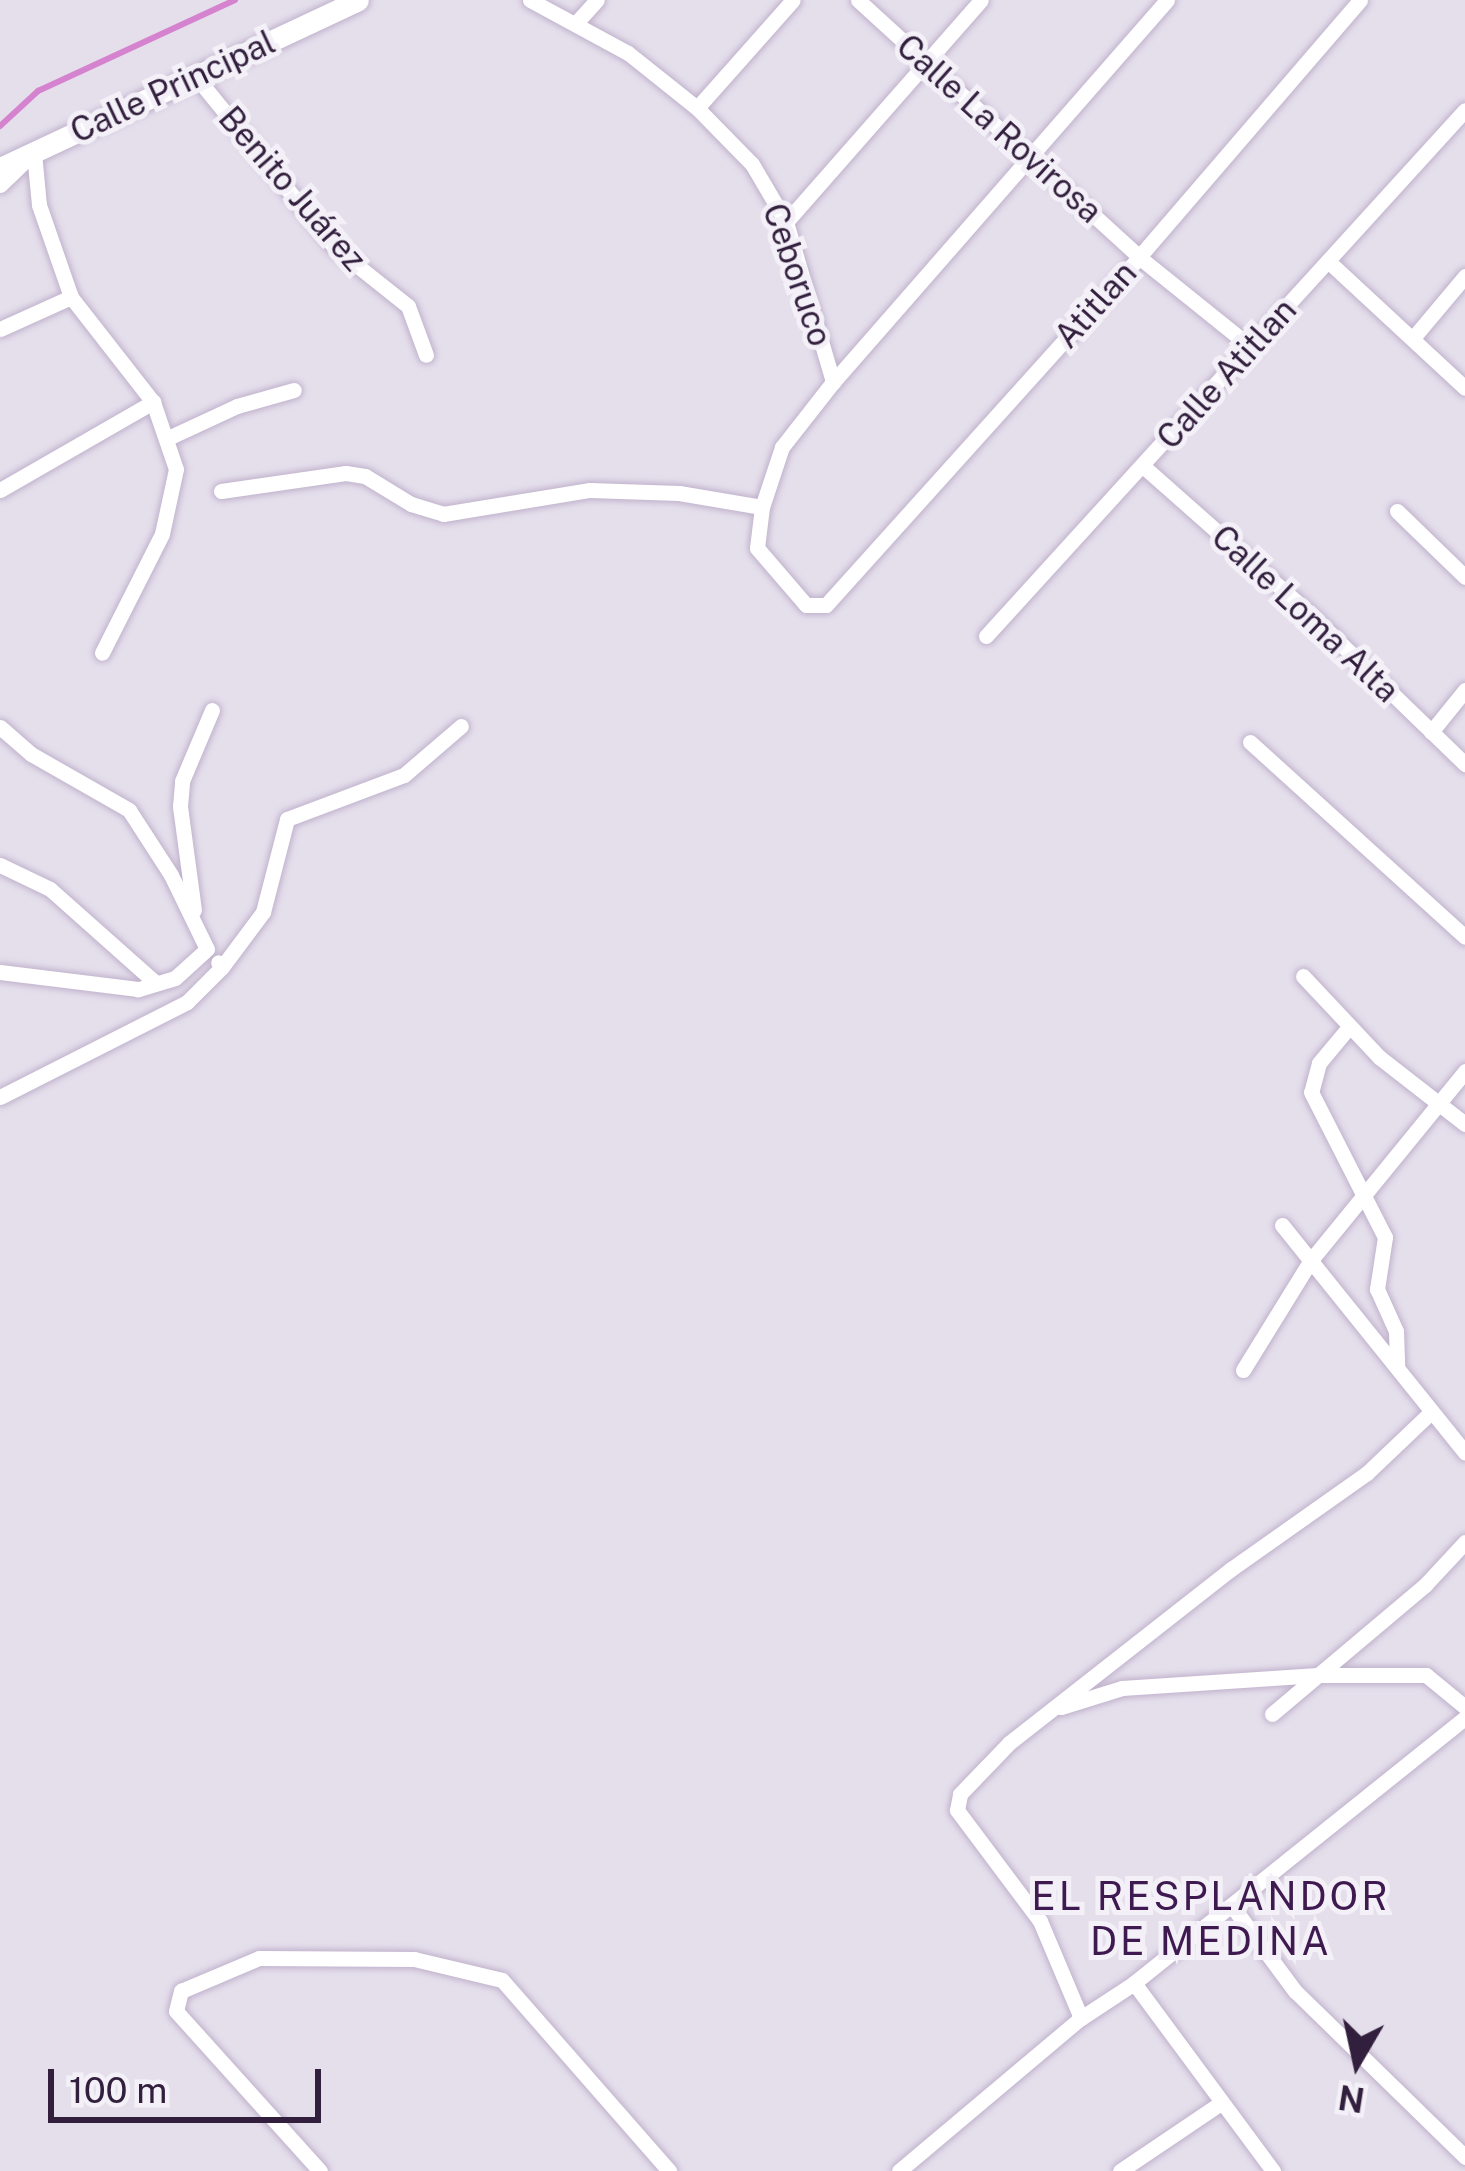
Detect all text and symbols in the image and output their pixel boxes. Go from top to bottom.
street label: Calle Principal [64,22,282,152]
street label: Calle La Rovirosa [888,27,1110,231]
street label: Benito Juárez [210,99,374,279]
street label: Ceboruco [754,198,840,352]
street label: Atitlan [1047,254,1145,356]
street label: Calle Atitlan [1149,291,1305,457]
street label: Calle Loma Alta [1203,517,1407,711]
district label: EL RESPLANDOR DE MEDINA [1031,1874,1391,1965]
north arrow [1297,2003,1417,2123]
scale bar [54,2045,327,2119]
text: 100 m [69,2069,167,2111]
text: N [1336,2078,1367,2119]

